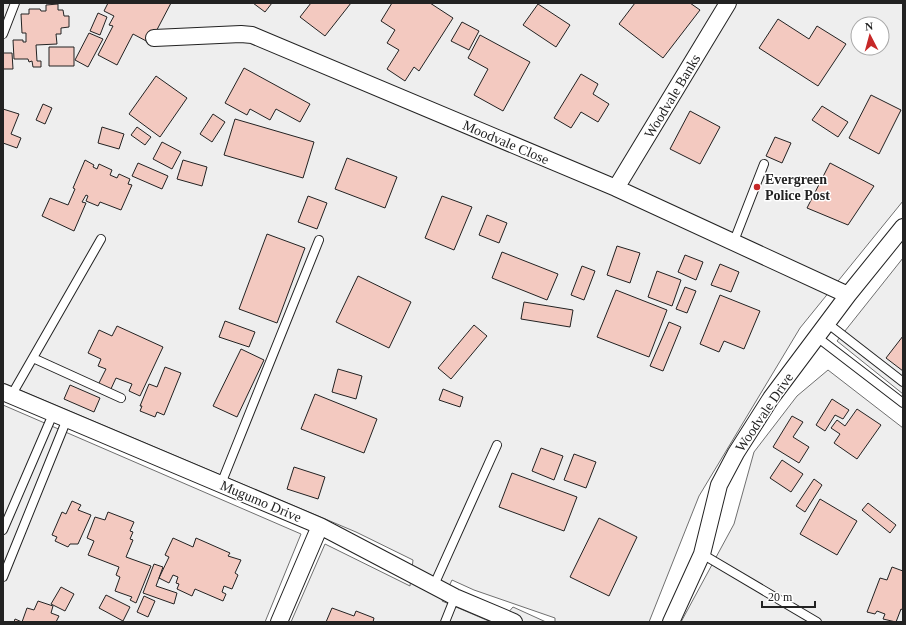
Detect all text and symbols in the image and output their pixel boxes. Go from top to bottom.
north arrow [850,16,890,56]
text: N [864,20,874,32]
street label: Woodvale Banks [642,52,703,141]
street label: Moodvale Close [460,118,551,167]
place label: Evergreen Police Post [765,172,830,203]
marker: Evergreen Police Post [752,182,762,192]
street label: Woodvale Drive [733,370,796,455]
street label: Mugumo Drive [218,478,304,525]
scale bar [762,583,815,609]
text: 20 m [768,590,793,604]

